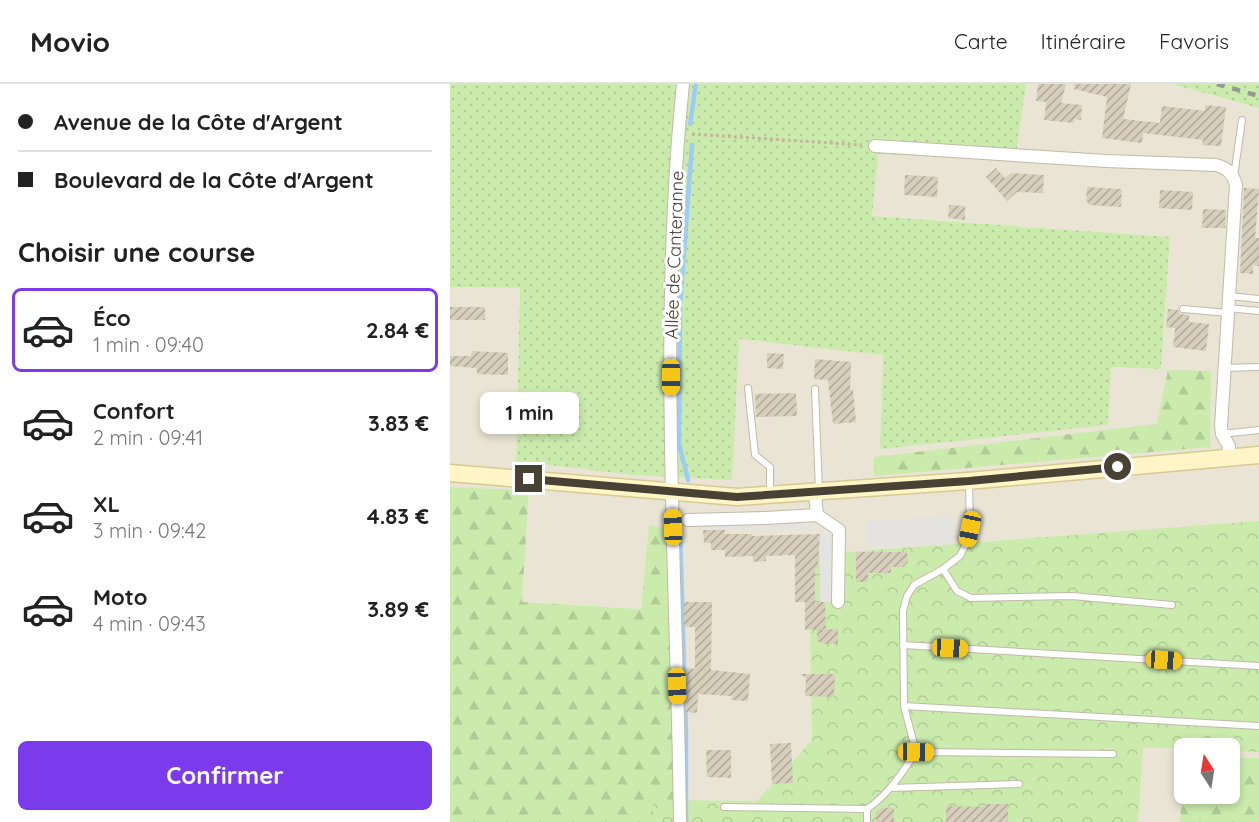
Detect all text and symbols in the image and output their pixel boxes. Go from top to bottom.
text: Movio [30,24,110,59]
text: Carte [954,28,1008,54]
text: Itinéraire [1041,28,1126,54]
text: Favoris [1159,28,1229,54]
text: Avenue de la Côte d'Argent [54,108,343,136]
text: Boulevard de la Côte d'Argent [54,166,374,194]
street label: Allée de Canteranne [660,170,688,340]
text: Choisir une course [18,235,255,269]
icon: car [21,303,75,357]
text: Éco [93,304,131,332]
text: 2.84 € [366,316,429,344]
text: 1 min · 09:40 [93,332,204,357]
car [662,359,680,395]
callout: 1 min [479,392,578,434]
icon: car [21,396,75,450]
text: Confort [93,397,175,425]
text: 1 min [505,400,554,425]
text: 3.83 € [368,409,429,437]
text: 2 min · 09:41 [93,425,203,450]
route start [1104,453,1131,480]
route end [515,465,542,492]
icon: car [21,489,75,543]
text: XL [93,490,120,518]
text: 4.83 € [367,502,429,530]
car [663,509,683,545]
car [957,510,983,548]
text: 3 min · 09:42 [93,518,206,543]
icon: car [21,582,75,636]
text: Moto [93,583,147,611]
text: 3.89 € [367,595,429,623]
text: 4 min · 09:43 [93,611,206,636]
car [932,638,968,658]
car [1145,650,1183,670]
car [667,668,687,704]
north arrow [1174,738,1240,804]
map controls [1174,738,1240,804]
button: Confirmer [18,741,432,810]
car [898,743,934,761]

